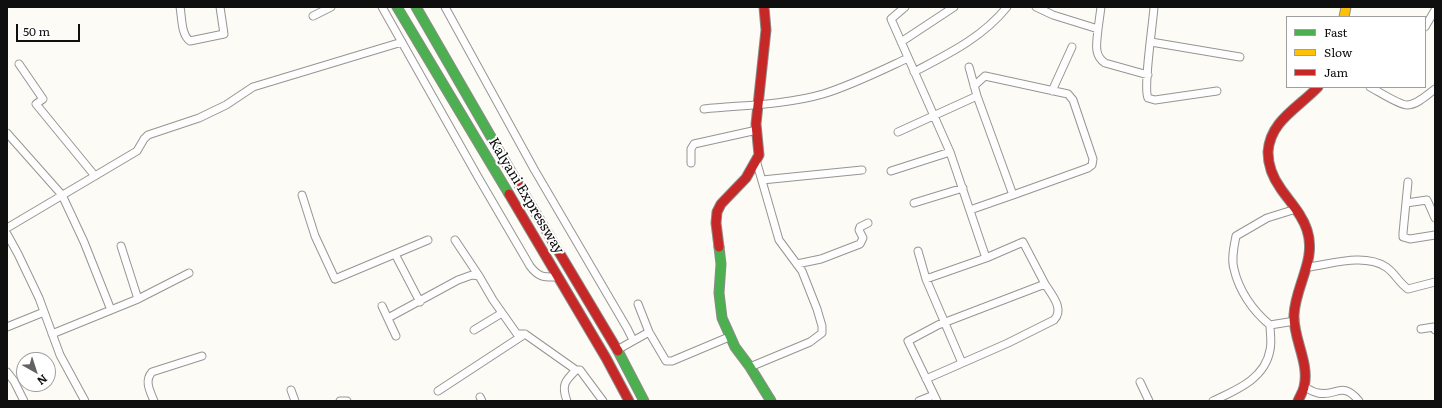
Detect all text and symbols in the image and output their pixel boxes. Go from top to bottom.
scale bar [18,16,82,42]
legend [1286,16,1426,88]
text: 50 m [23,22,50,40]
text: Fast [1324,23,1347,41]
text: Slow [1324,43,1352,61]
text: Jam [1324,63,1348,81]
street label: Kalyani Expressway [485,135,567,257]
north arrow [16,352,56,392]
text: N [34,371,52,390]

